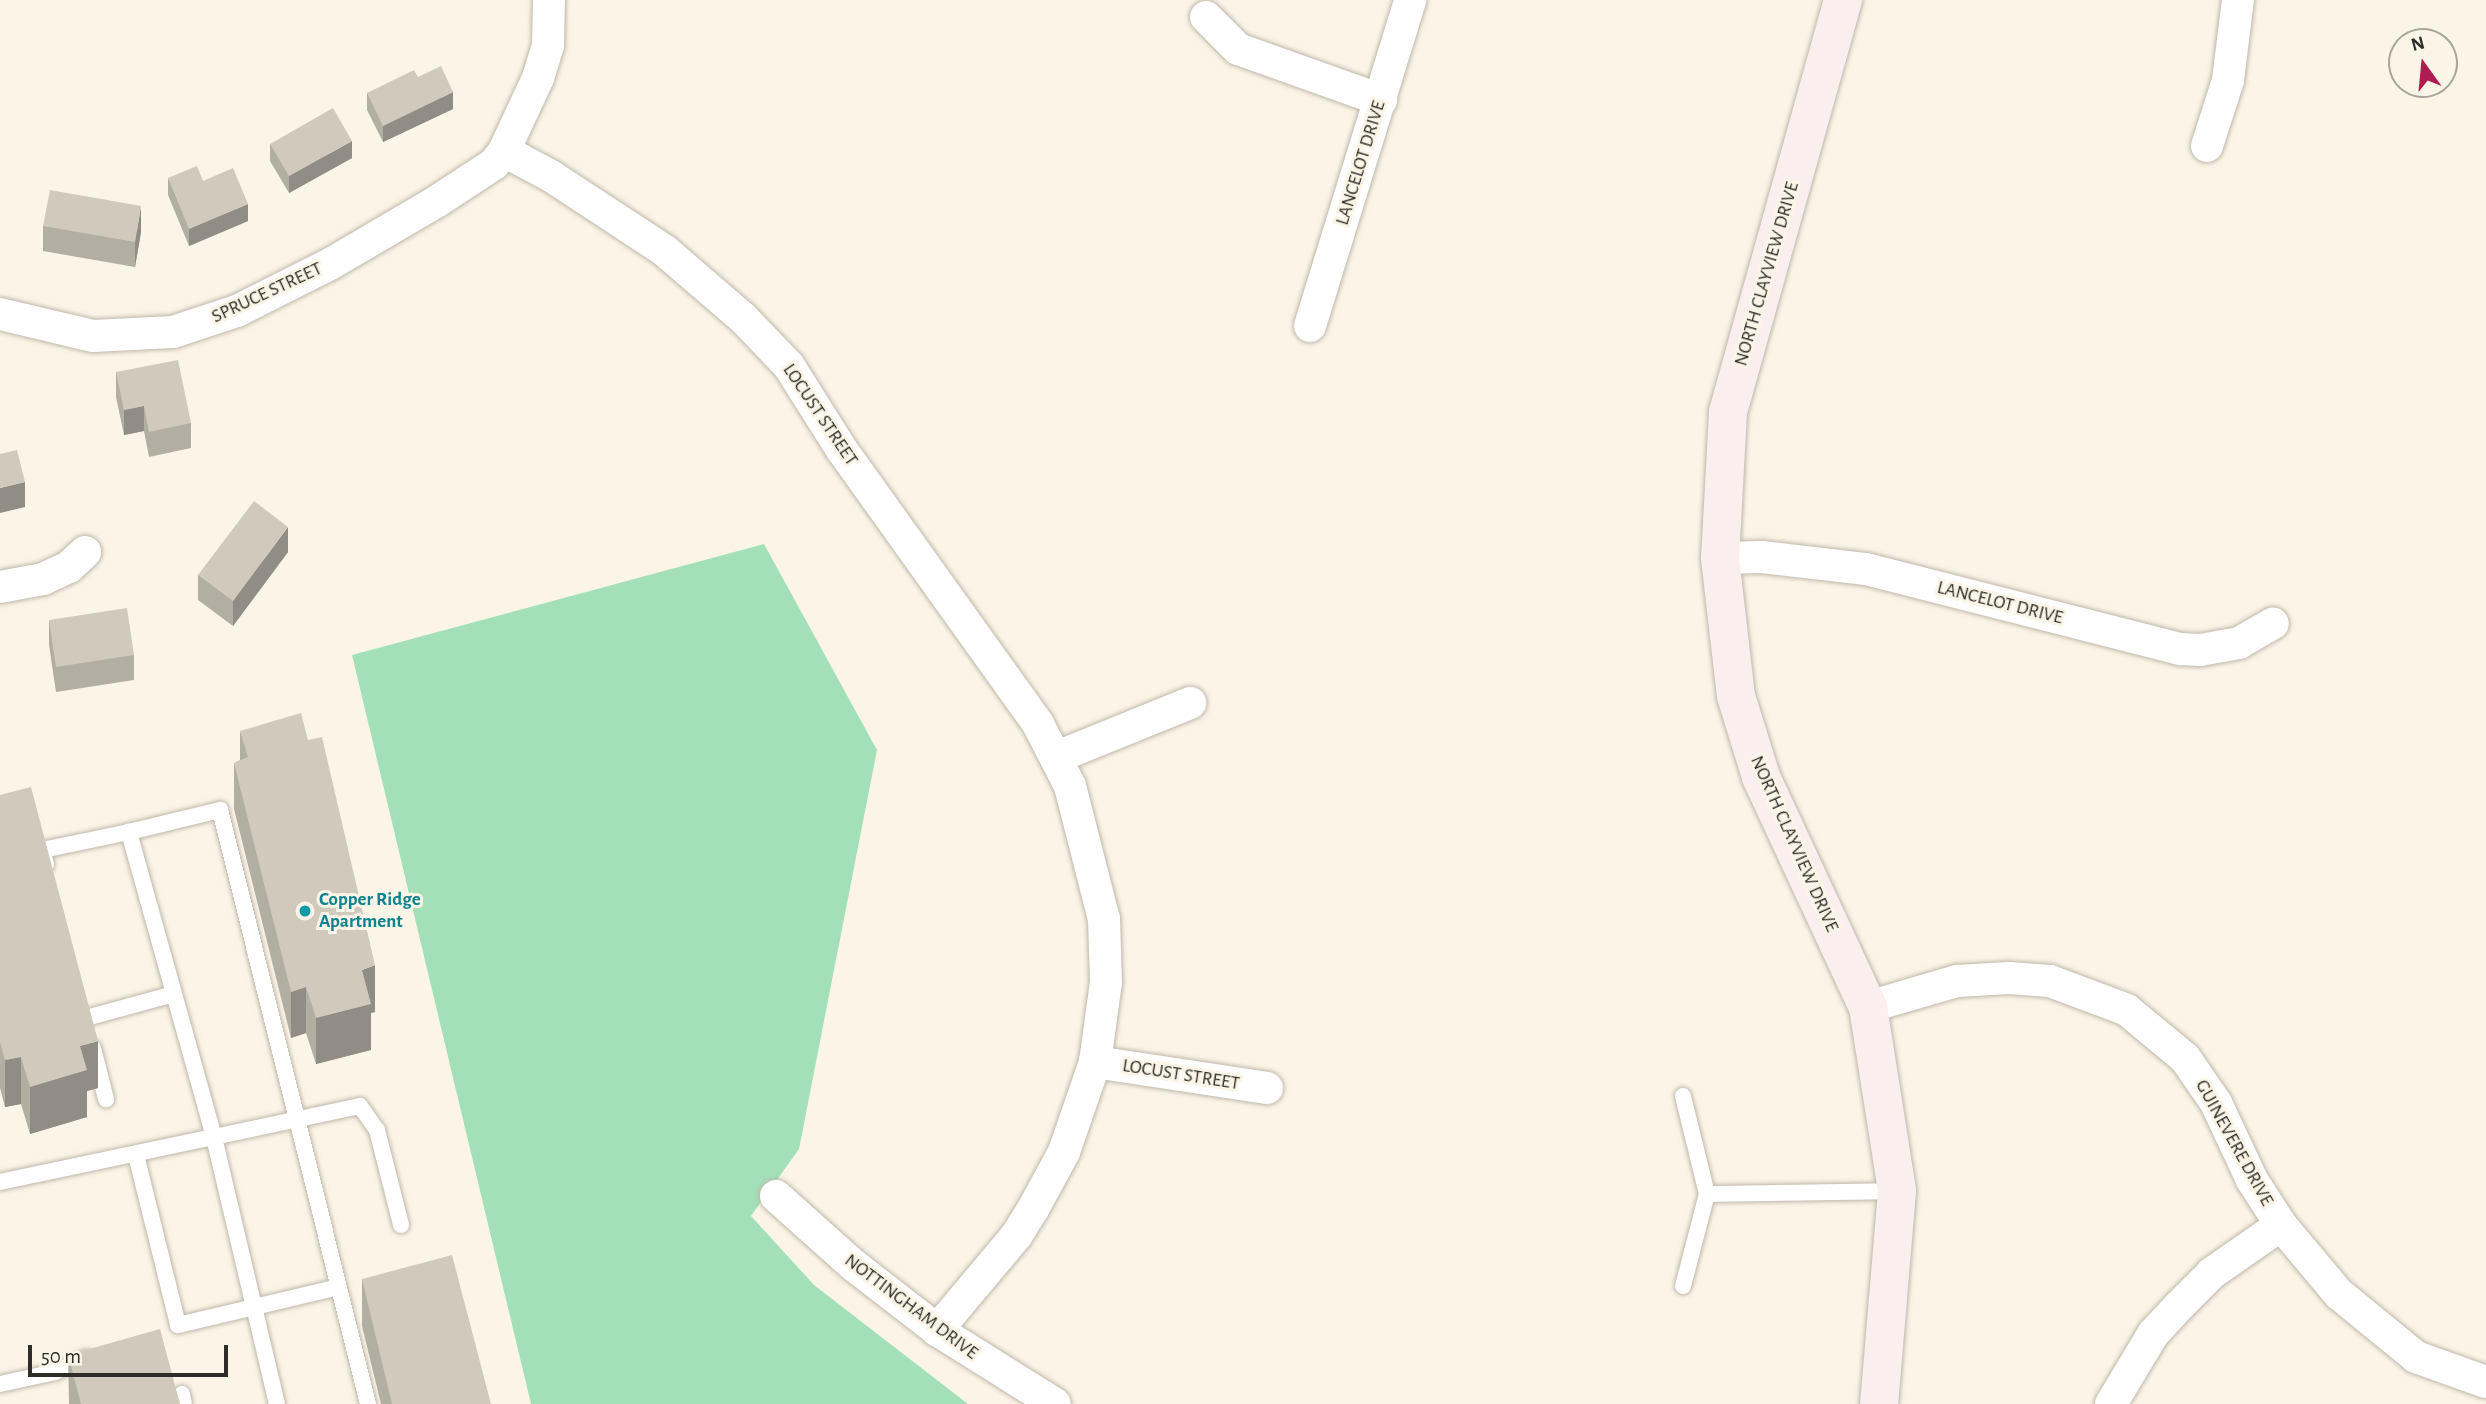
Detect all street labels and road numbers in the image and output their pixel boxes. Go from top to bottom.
street label: LANCELOT DRIVE [1331,98,1391,228]
street label: NORTH CLAYVIEW DRIVE [1730,179,1804,369]
street label: SPRUCE STREET [208,257,326,329]
street label: LOCUST STREET [777,360,863,470]
street label: LANCELOT DRIVE [1935,576,2065,630]
street label: NORTH CLAYVIEW DRIVE [1745,752,1843,936]
street label: LOCUST STREET [1121,1054,1241,1096]
street label: GUINEVERE DRIVE [2190,1076,2278,1210]
street label: NOTTINGHAM DRIVE [840,1249,982,1365]

